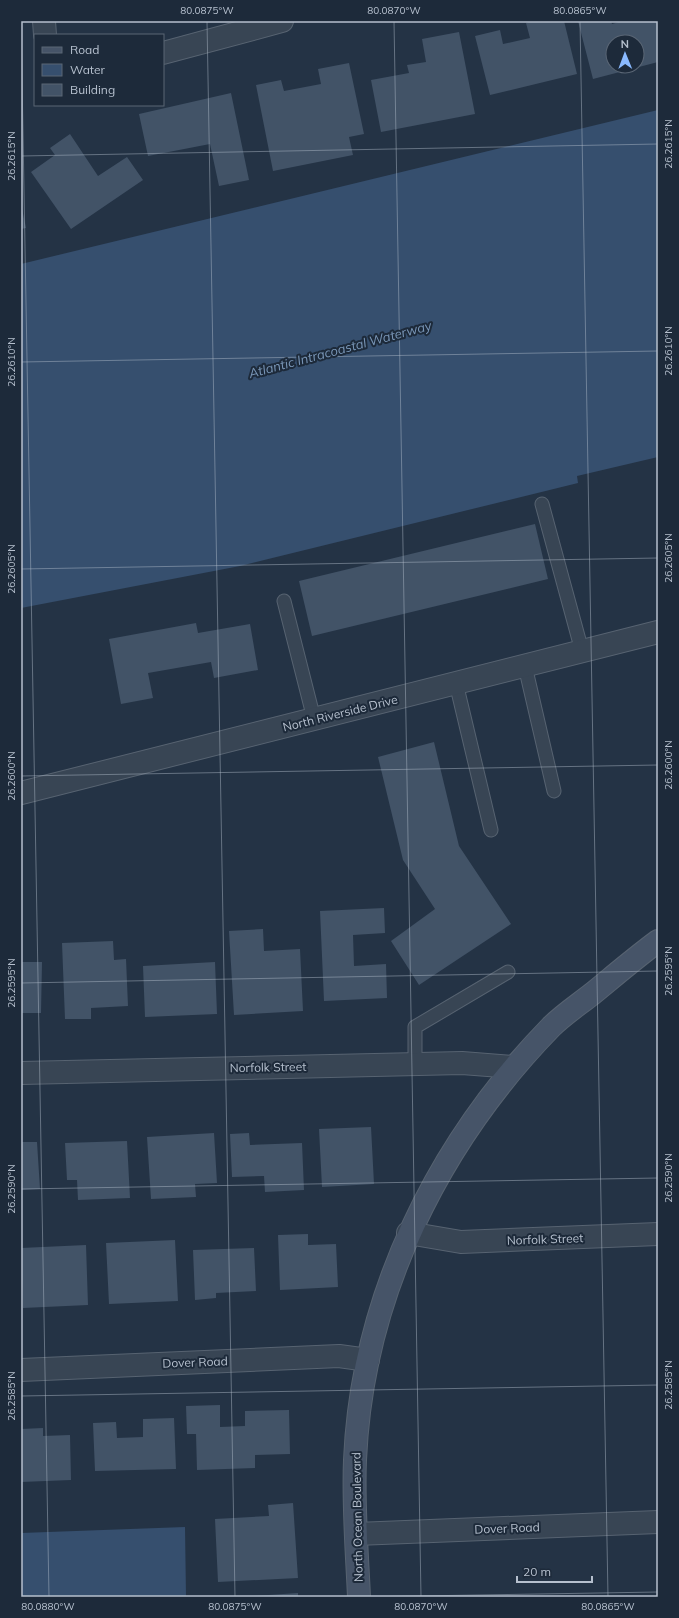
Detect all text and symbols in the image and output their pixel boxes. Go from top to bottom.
text: 80.0875°W [180,4,234,17]
text: 80.0870°W [367,4,421,17]
text: 80.0865°W [553,4,607,17]
legend [34,34,164,106]
north arrow [605,34,645,74]
text: N [621,37,629,51]
text: Road [70,42,99,57]
text: Water [70,62,106,77]
text: Building [70,82,115,97]
text: 26.2615°N [662,119,675,169]
text: 26.2615°N [5,131,18,181]
water label: Atlantic Intracoastal Waterway [246,317,434,381]
text: 26.2610°N [662,326,675,376]
text: 26.2610°N [5,337,18,387]
text: 26.2605°N [662,533,675,583]
text: 26.2605°N [5,544,18,594]
street label: North Riverside Drive [281,691,399,735]
text: 26.2600°N [662,740,675,790]
text: 26.2600°N [5,751,18,801]
text: 26.2595°N [662,946,675,996]
text: 26.2595°N [5,958,18,1008]
street label: Norfolk Street [230,1059,306,1075]
text: 26.2590°N [662,1153,675,1203]
text: 26.2590°N [5,1164,18,1214]
street label: Norfolk Street [506,1230,584,1248]
street label: Dover Road [162,1353,228,1371]
text: 26.2585°N [662,1360,675,1410]
text: 26.2585°N [5,1371,18,1421]
street label: North Ocean Boulevard [348,1452,366,1582]
street label: Dover Road [474,1519,540,1537]
scale bar [517,1558,592,1584]
text: 20 m [523,1564,551,1579]
text: 80.0880°W [21,1600,75,1613]
text: 80.0875°W [208,1600,262,1613]
text: 80.0870°W [394,1600,448,1613]
text: 80.0865°W [581,1600,635,1613]

